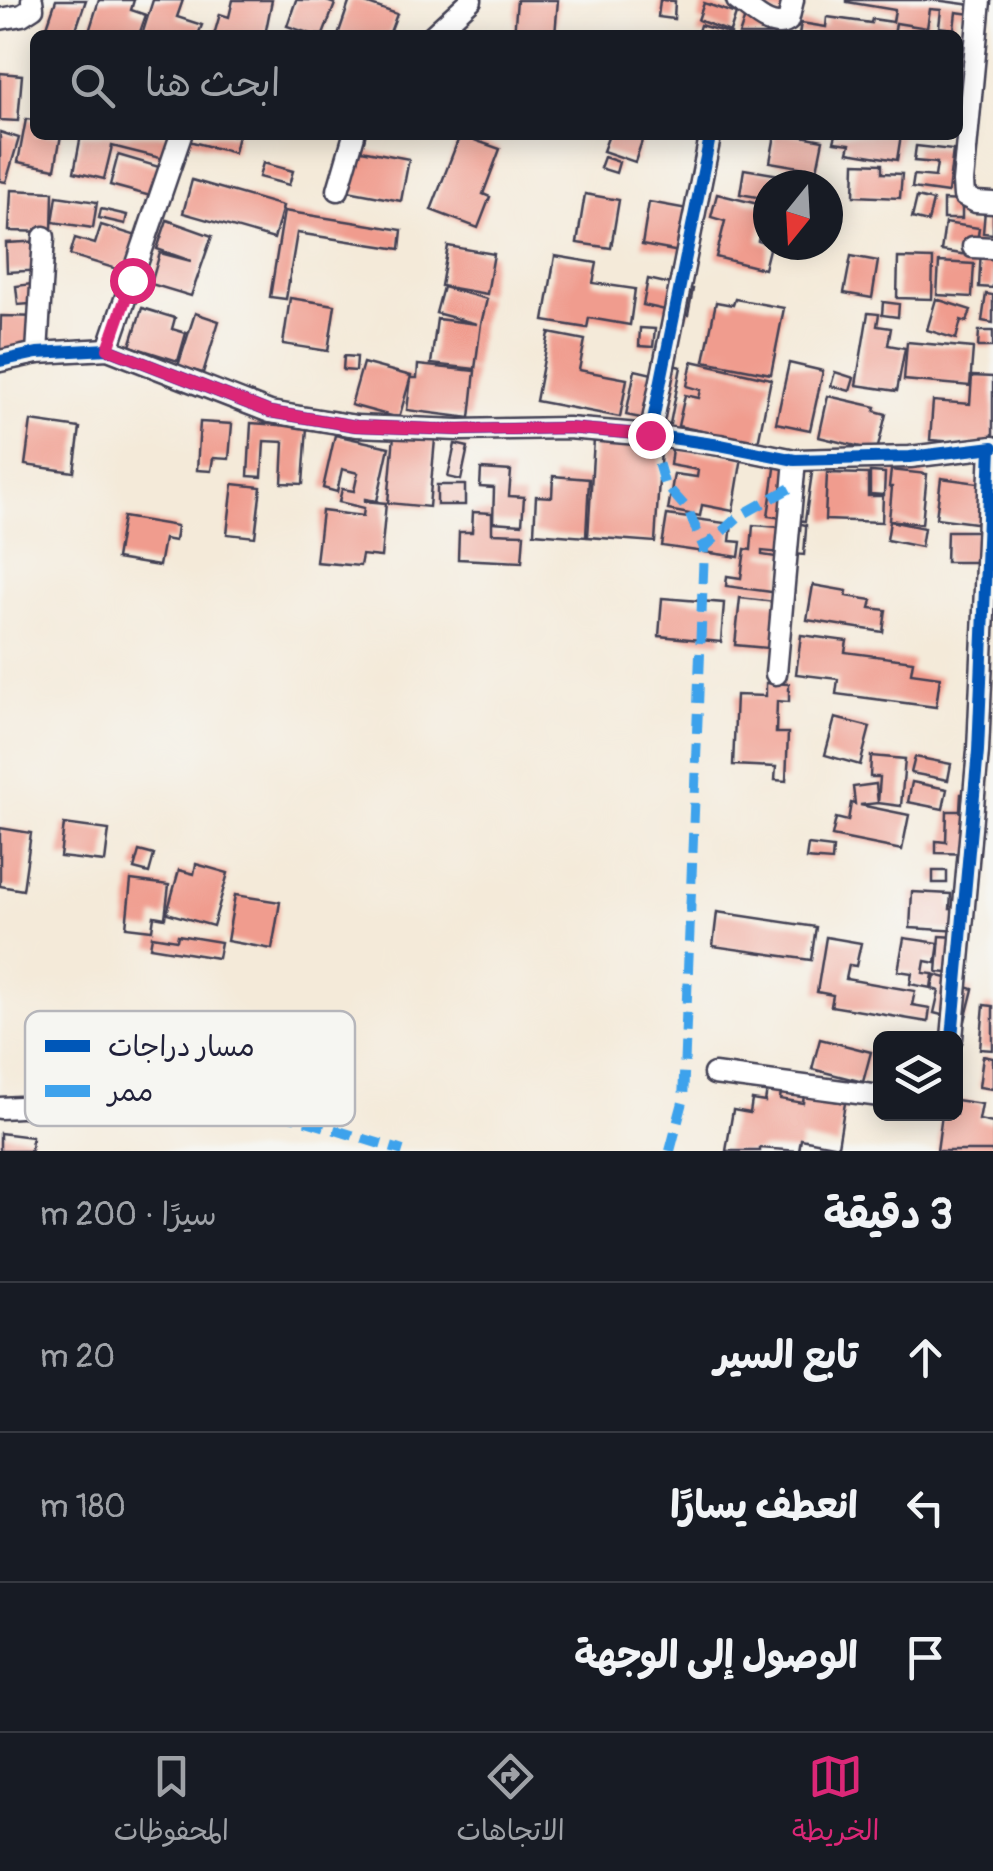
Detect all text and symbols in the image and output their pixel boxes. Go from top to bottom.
search box [30,30,963,140]
icon: search [65,58,120,113]
text: ابحث هنا [145,60,280,108]
north arrow [753,170,843,260]
route start [110,258,156,304]
route end [628,413,674,459]
legend [25,1011,355,1126]
text: مسار دراجات [108,1030,255,1065]
map controls [873,1031,963,1121]
button: layers [873,1031,963,1121]
text: ممر [106,1075,153,1110]
text: 3 دقيقة [824,1189,953,1241]
text: سيرًا · 200 m [40,1195,217,1235]
icon: ahead [898,1330,953,1385]
text: تابع السير [714,1332,858,1380]
text: 20 m [40,1337,115,1377]
icon: left [898,1480,953,1535]
text: انعطف يسارًا [670,1482,858,1530]
text: 180 m [40,1487,126,1527]
icon: arrive [898,1630,953,1685]
text: الوصول إلى الوجهة [574,1632,858,1680]
tab: المحفوظات [114,1749,229,1855]
tab: الاتجاهات [456,1749,565,1855]
tab: الخريطة [792,1749,879,1855]

